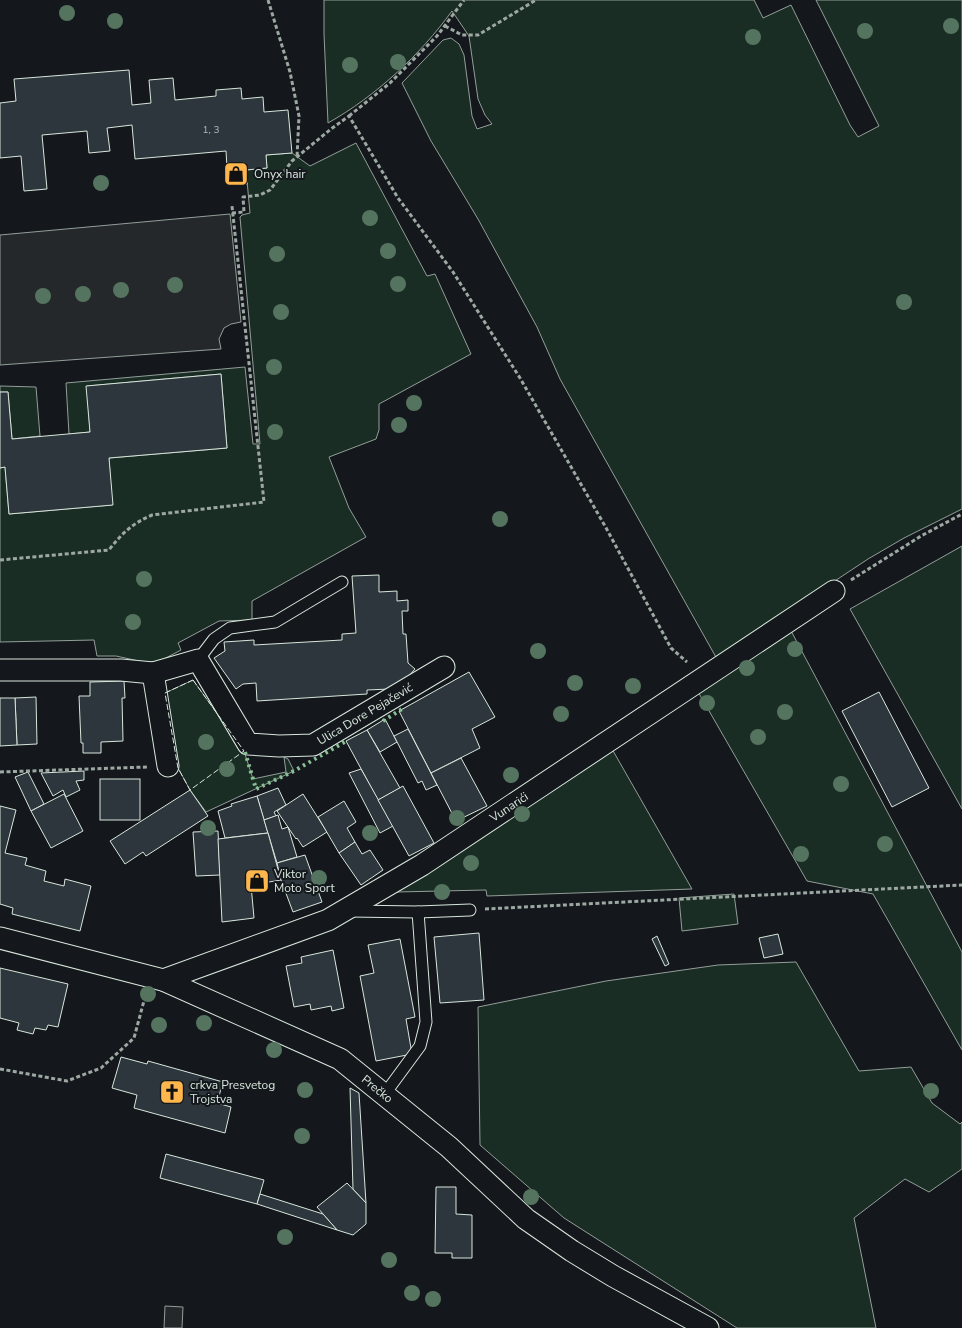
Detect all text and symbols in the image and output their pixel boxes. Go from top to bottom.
house number: 1, 3 [203,123,219,137]
shop icon: Onyx hair [223,161,249,187]
place label: Onyx hair [254,166,306,182]
street label: Ulica Dore Pejačević [314,679,416,749]
street label: Vunarići [486,789,531,826]
place label: Viktor Moto Sport [273,866,335,896]
shop icon: Viktor Moto Sport [244,868,270,894]
street label: Prečko [358,1071,397,1107]
place label: crkva Presvetog Trojstva [190,1077,275,1107]
church icon: crkva Presvetog Trojstva [159,1079,185,1105]

